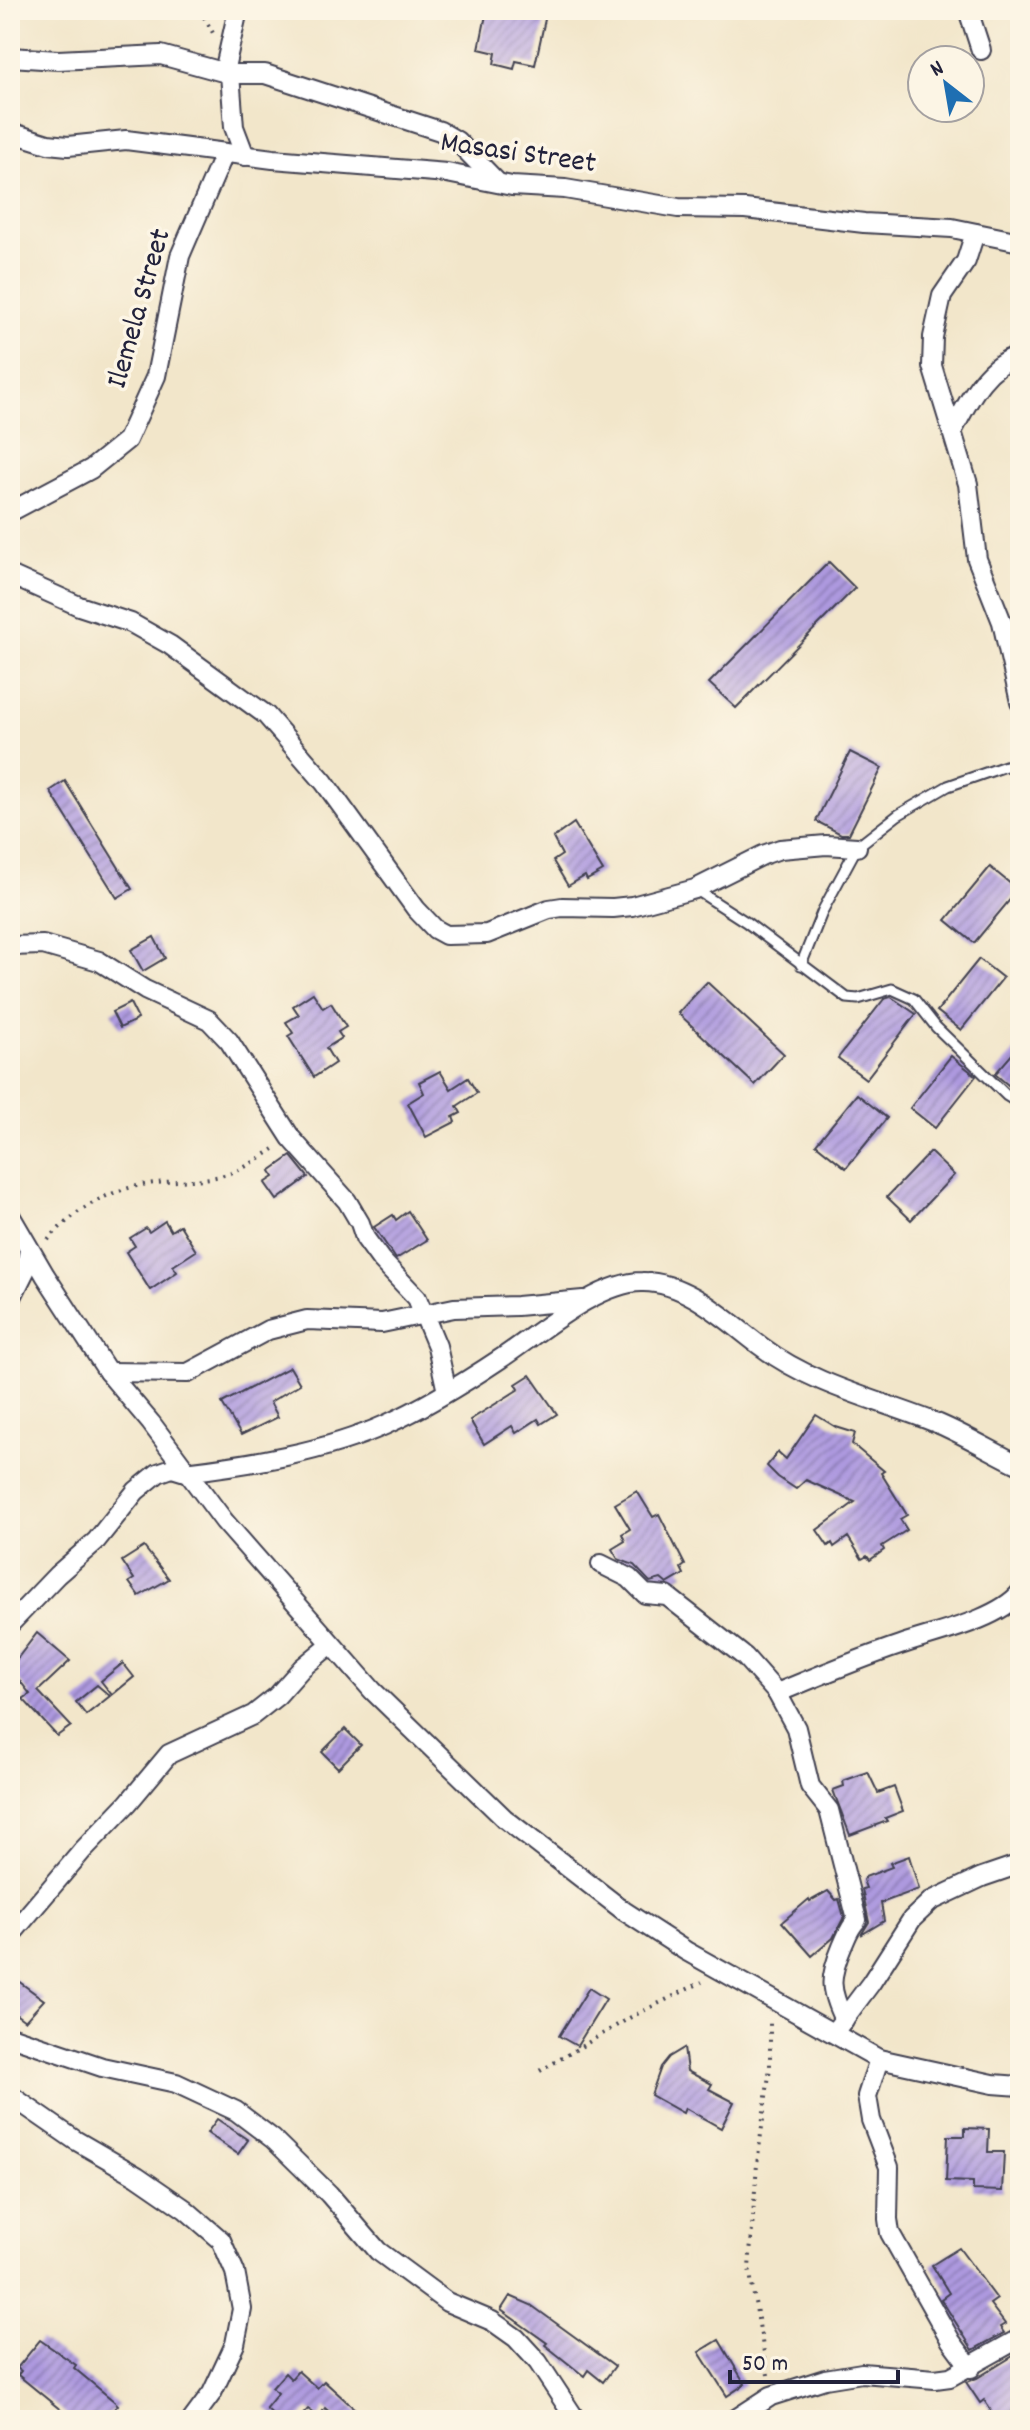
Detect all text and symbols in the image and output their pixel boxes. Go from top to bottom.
north arrow [906,44,986,124]
text: N [925,54,950,86]
street label: Masasi Street [438,123,598,187]
street label: Ilemela Street [98,224,184,394]
scale bar [730,2334,898,2384]
text: 50 m [742,2348,788,2382]

